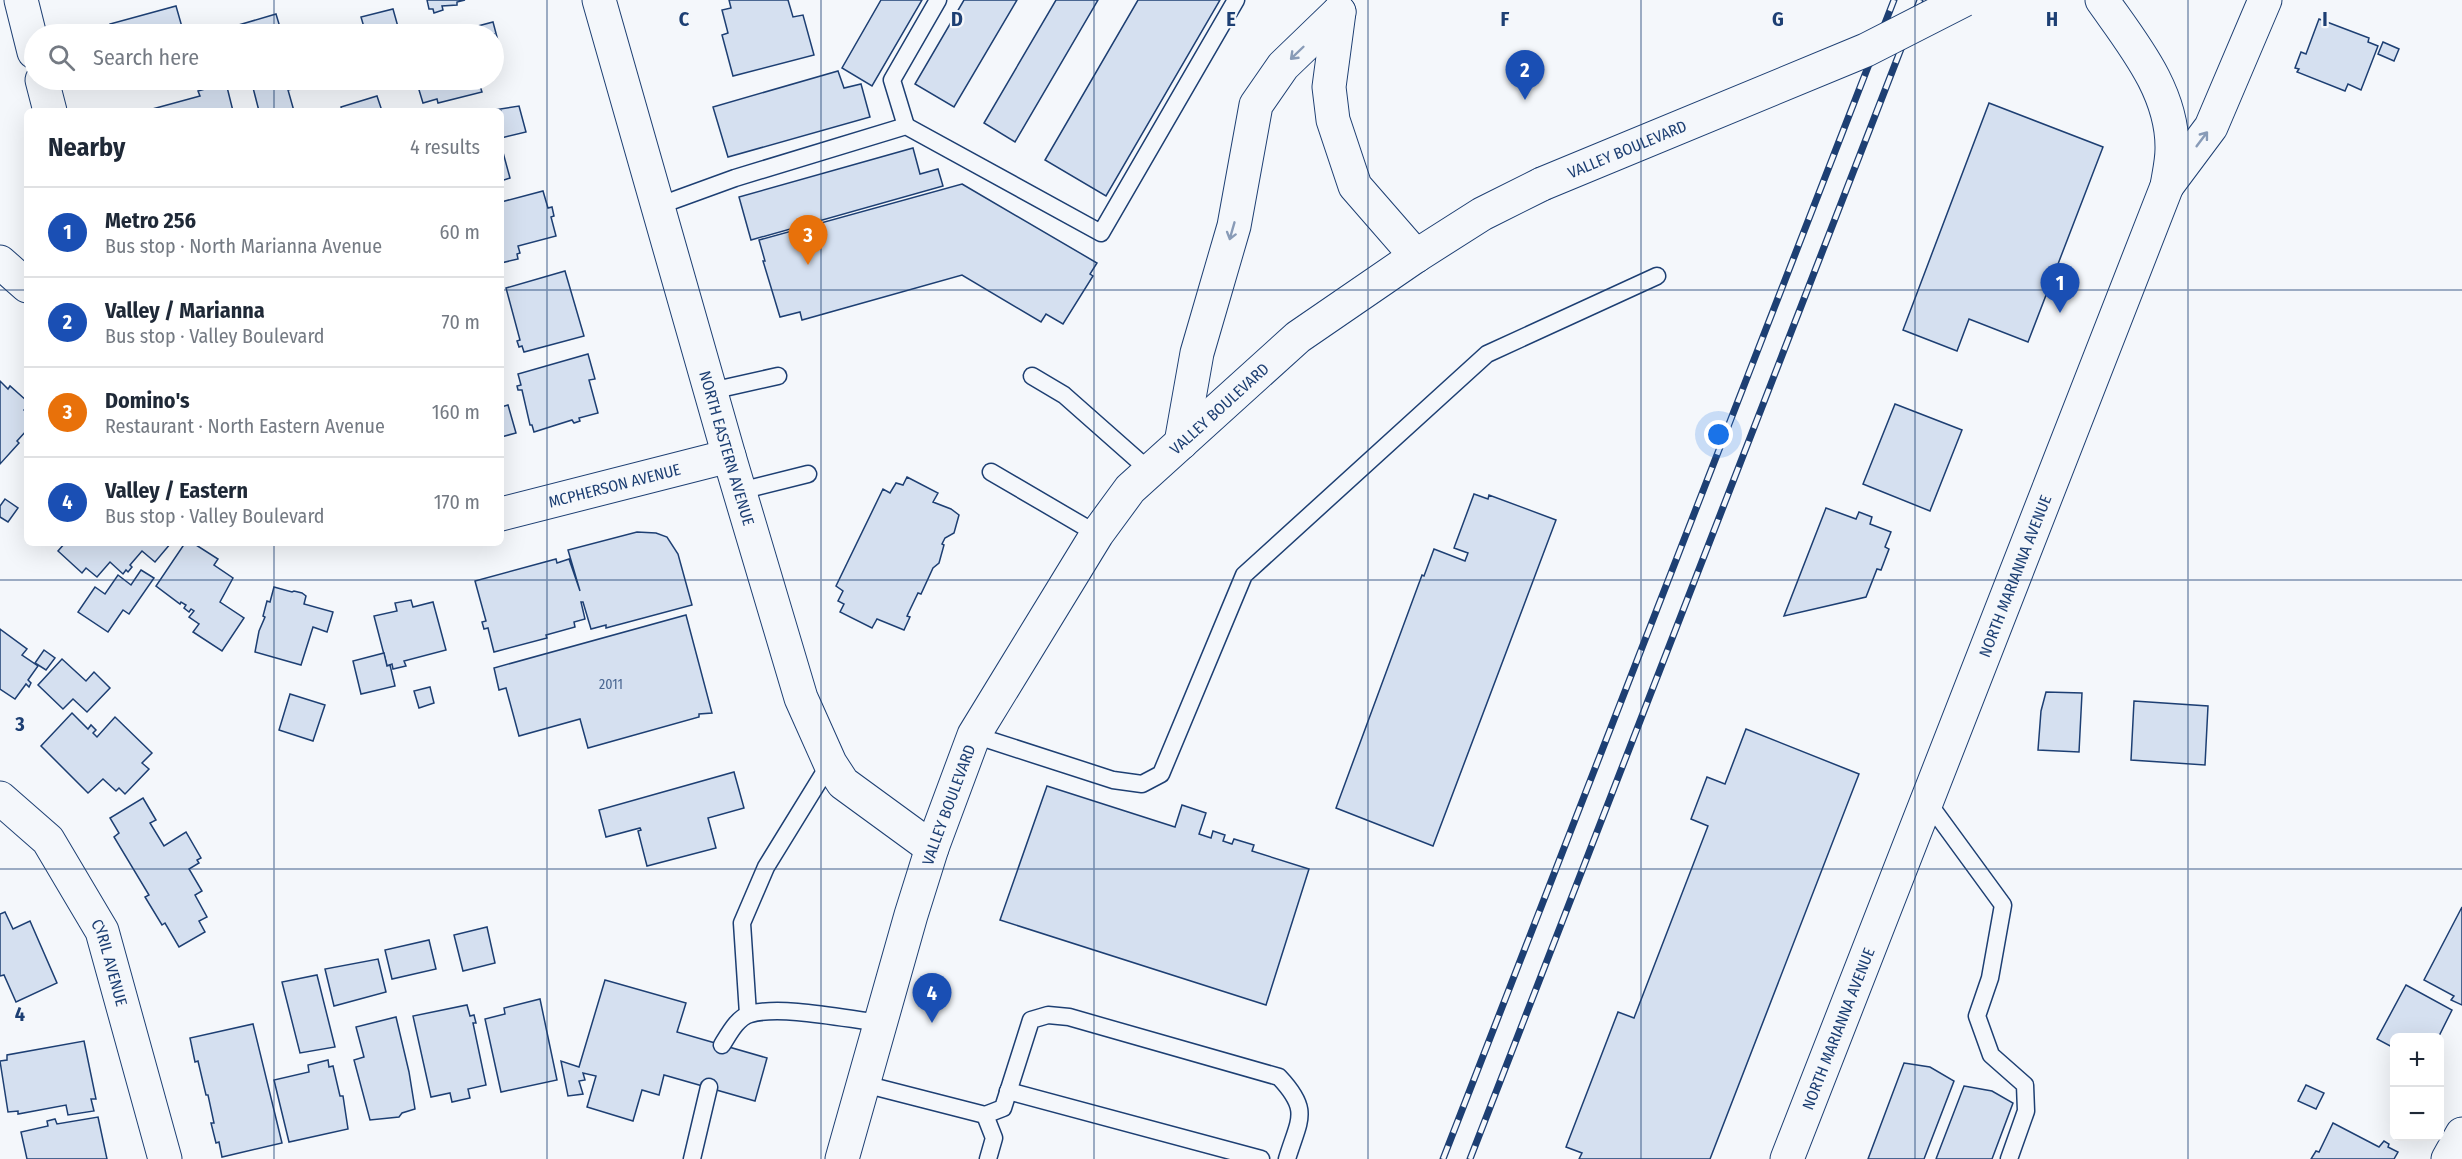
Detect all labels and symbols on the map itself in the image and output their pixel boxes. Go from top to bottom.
text: C [679,7,690,31]
text: D [951,7,963,31]
text: E [1226,7,1236,31]
text: F [1501,7,1510,31]
text: G [1772,7,1784,31]
text: H [2046,7,2058,31]
text: I [2322,7,2328,31]
one-way arrow [1289,46,1304,60]
pin: 2 [1506,51,1544,100]
street label: VALLEY BOULEVARD [1565,116,1689,182]
one-way arrow [2196,131,2209,147]
pin: 3 [788,216,828,265]
one-way arrow [1226,221,1237,240]
pin: 1 [2040,264,2080,313]
street label: VALLEY BOULEVARD [1166,359,1273,458]
street label: NORTH EASTERN AVENUE [695,369,758,528]
your location [1704,420,1733,449]
street label: MCPHERSON AVENUE [546,460,683,512]
street label: NORTH MARIANNA AVENUE [1975,492,2055,660]
house number: 2011 [599,676,623,693]
text: 3 [14,712,25,736]
street label: VALLEY BOULEVARD [918,742,980,867]
street label: CYRIL AVENUE [87,916,131,1008]
street label: NORTH MARIANNA AVENUE [1798,945,1879,1113]
pin: 4 [912,974,952,1023]
text: 4 [15,1002,25,1026]

